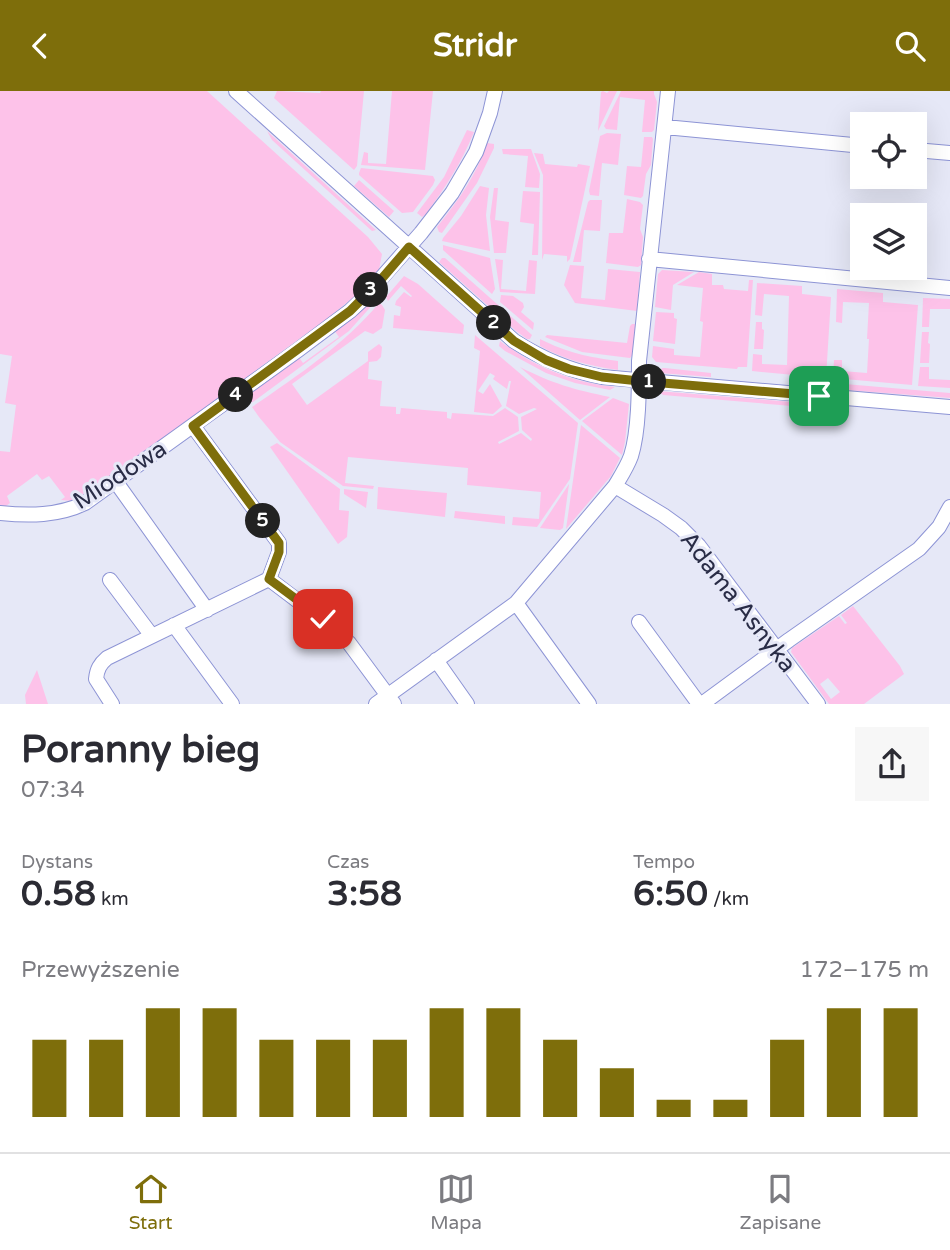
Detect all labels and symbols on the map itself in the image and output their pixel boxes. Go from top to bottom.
pin: 3 [354,273,388,307]
pin: 2 [476,306,512,341]
pin: 1 [632,365,666,399]
pin [789,366,849,426]
pin: 4 [218,377,254,413]
street label: Miodowa [68,434,172,516]
pin: 5 [246,503,280,539]
street label: Adama Asnyka [674,526,802,678]
pin [293,589,353,649]

